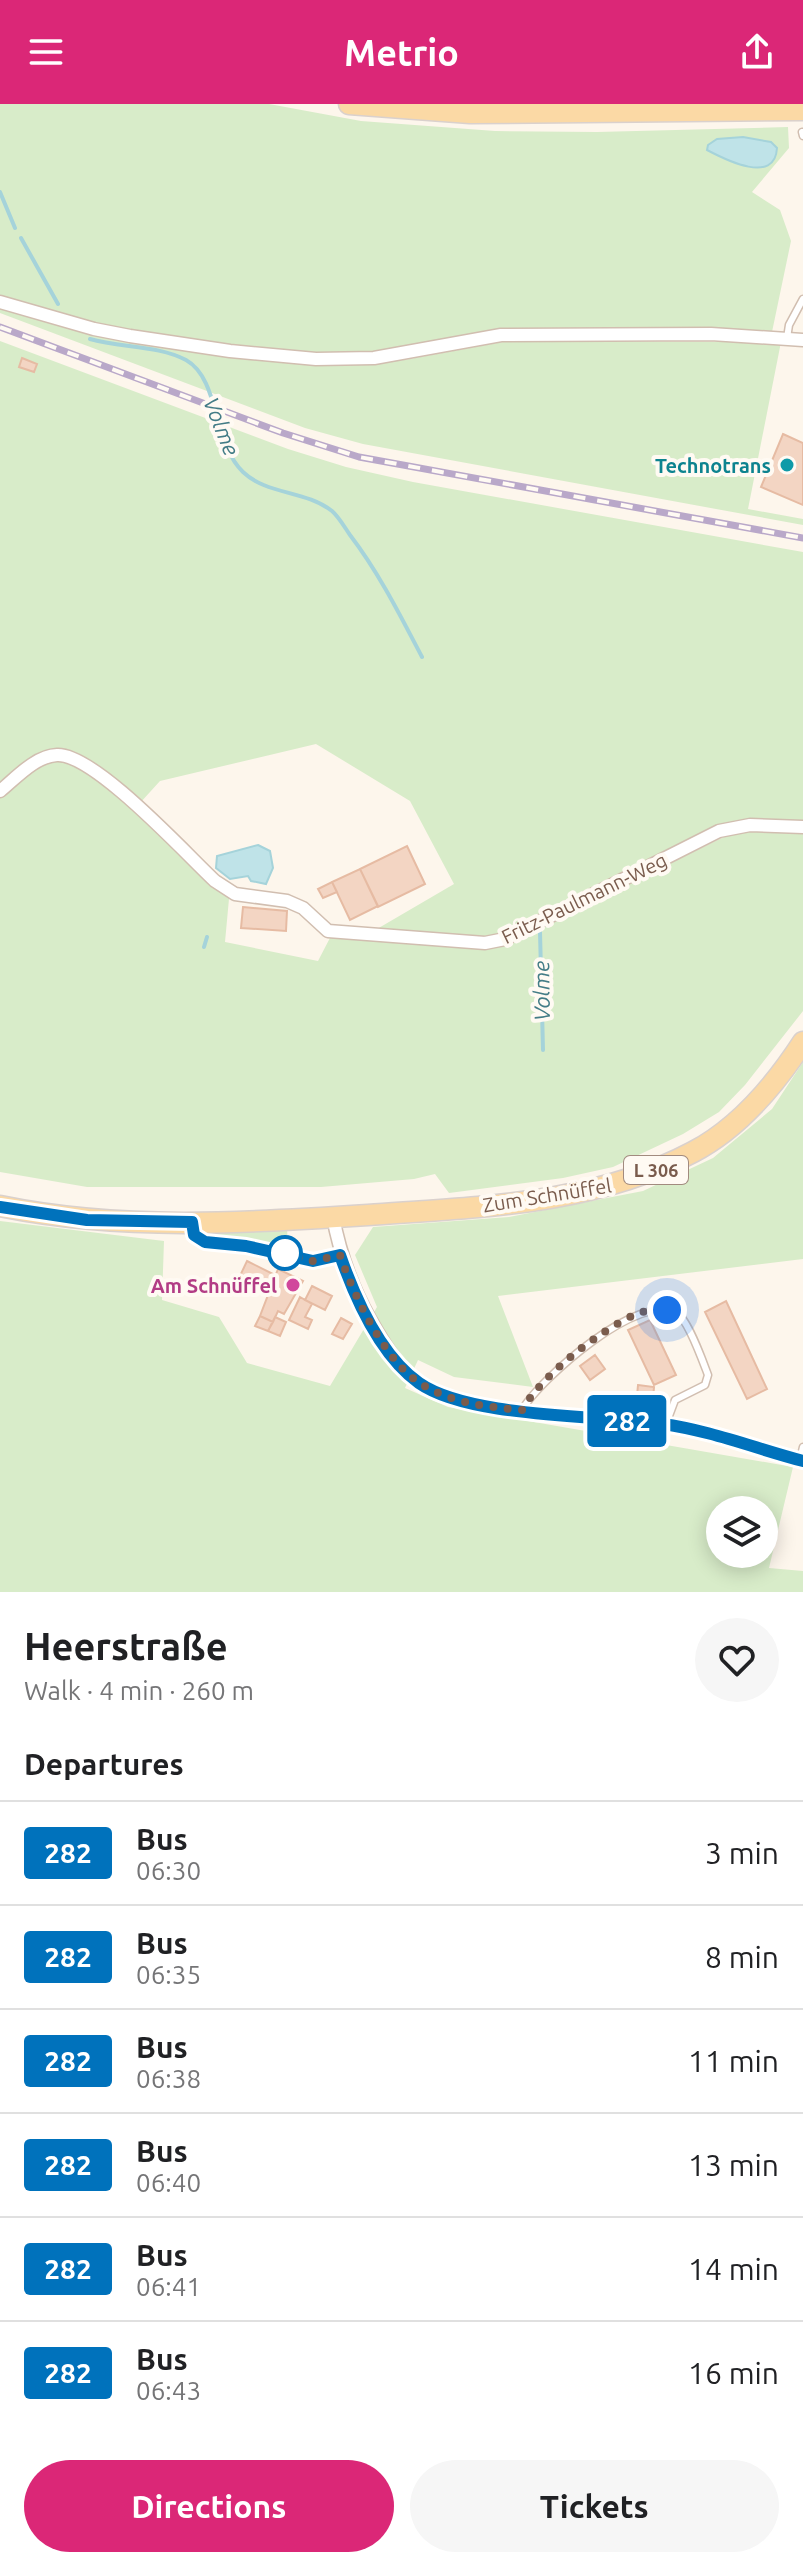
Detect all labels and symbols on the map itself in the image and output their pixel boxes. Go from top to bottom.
water label: Volme [199,393,245,459]
place label: Technotrans [655,454,771,477]
marker: Technotrans [778,456,796,474]
street label: Fritz-Paulmann-Weg [498,848,670,948]
water label: Volme [528,961,554,1021]
road number: L 306 [624,1156,688,1184]
street label: Zum Schnüffel [481,1173,613,1217]
unlabelled marker [268,1236,302,1270]
place label: Am Schnüffel [151,1274,277,1297]
marker: Am Schnüffel [284,1276,302,1294]
your location [647,1290,687,1330]
line badge: 282 [581,1395,673,1447]

